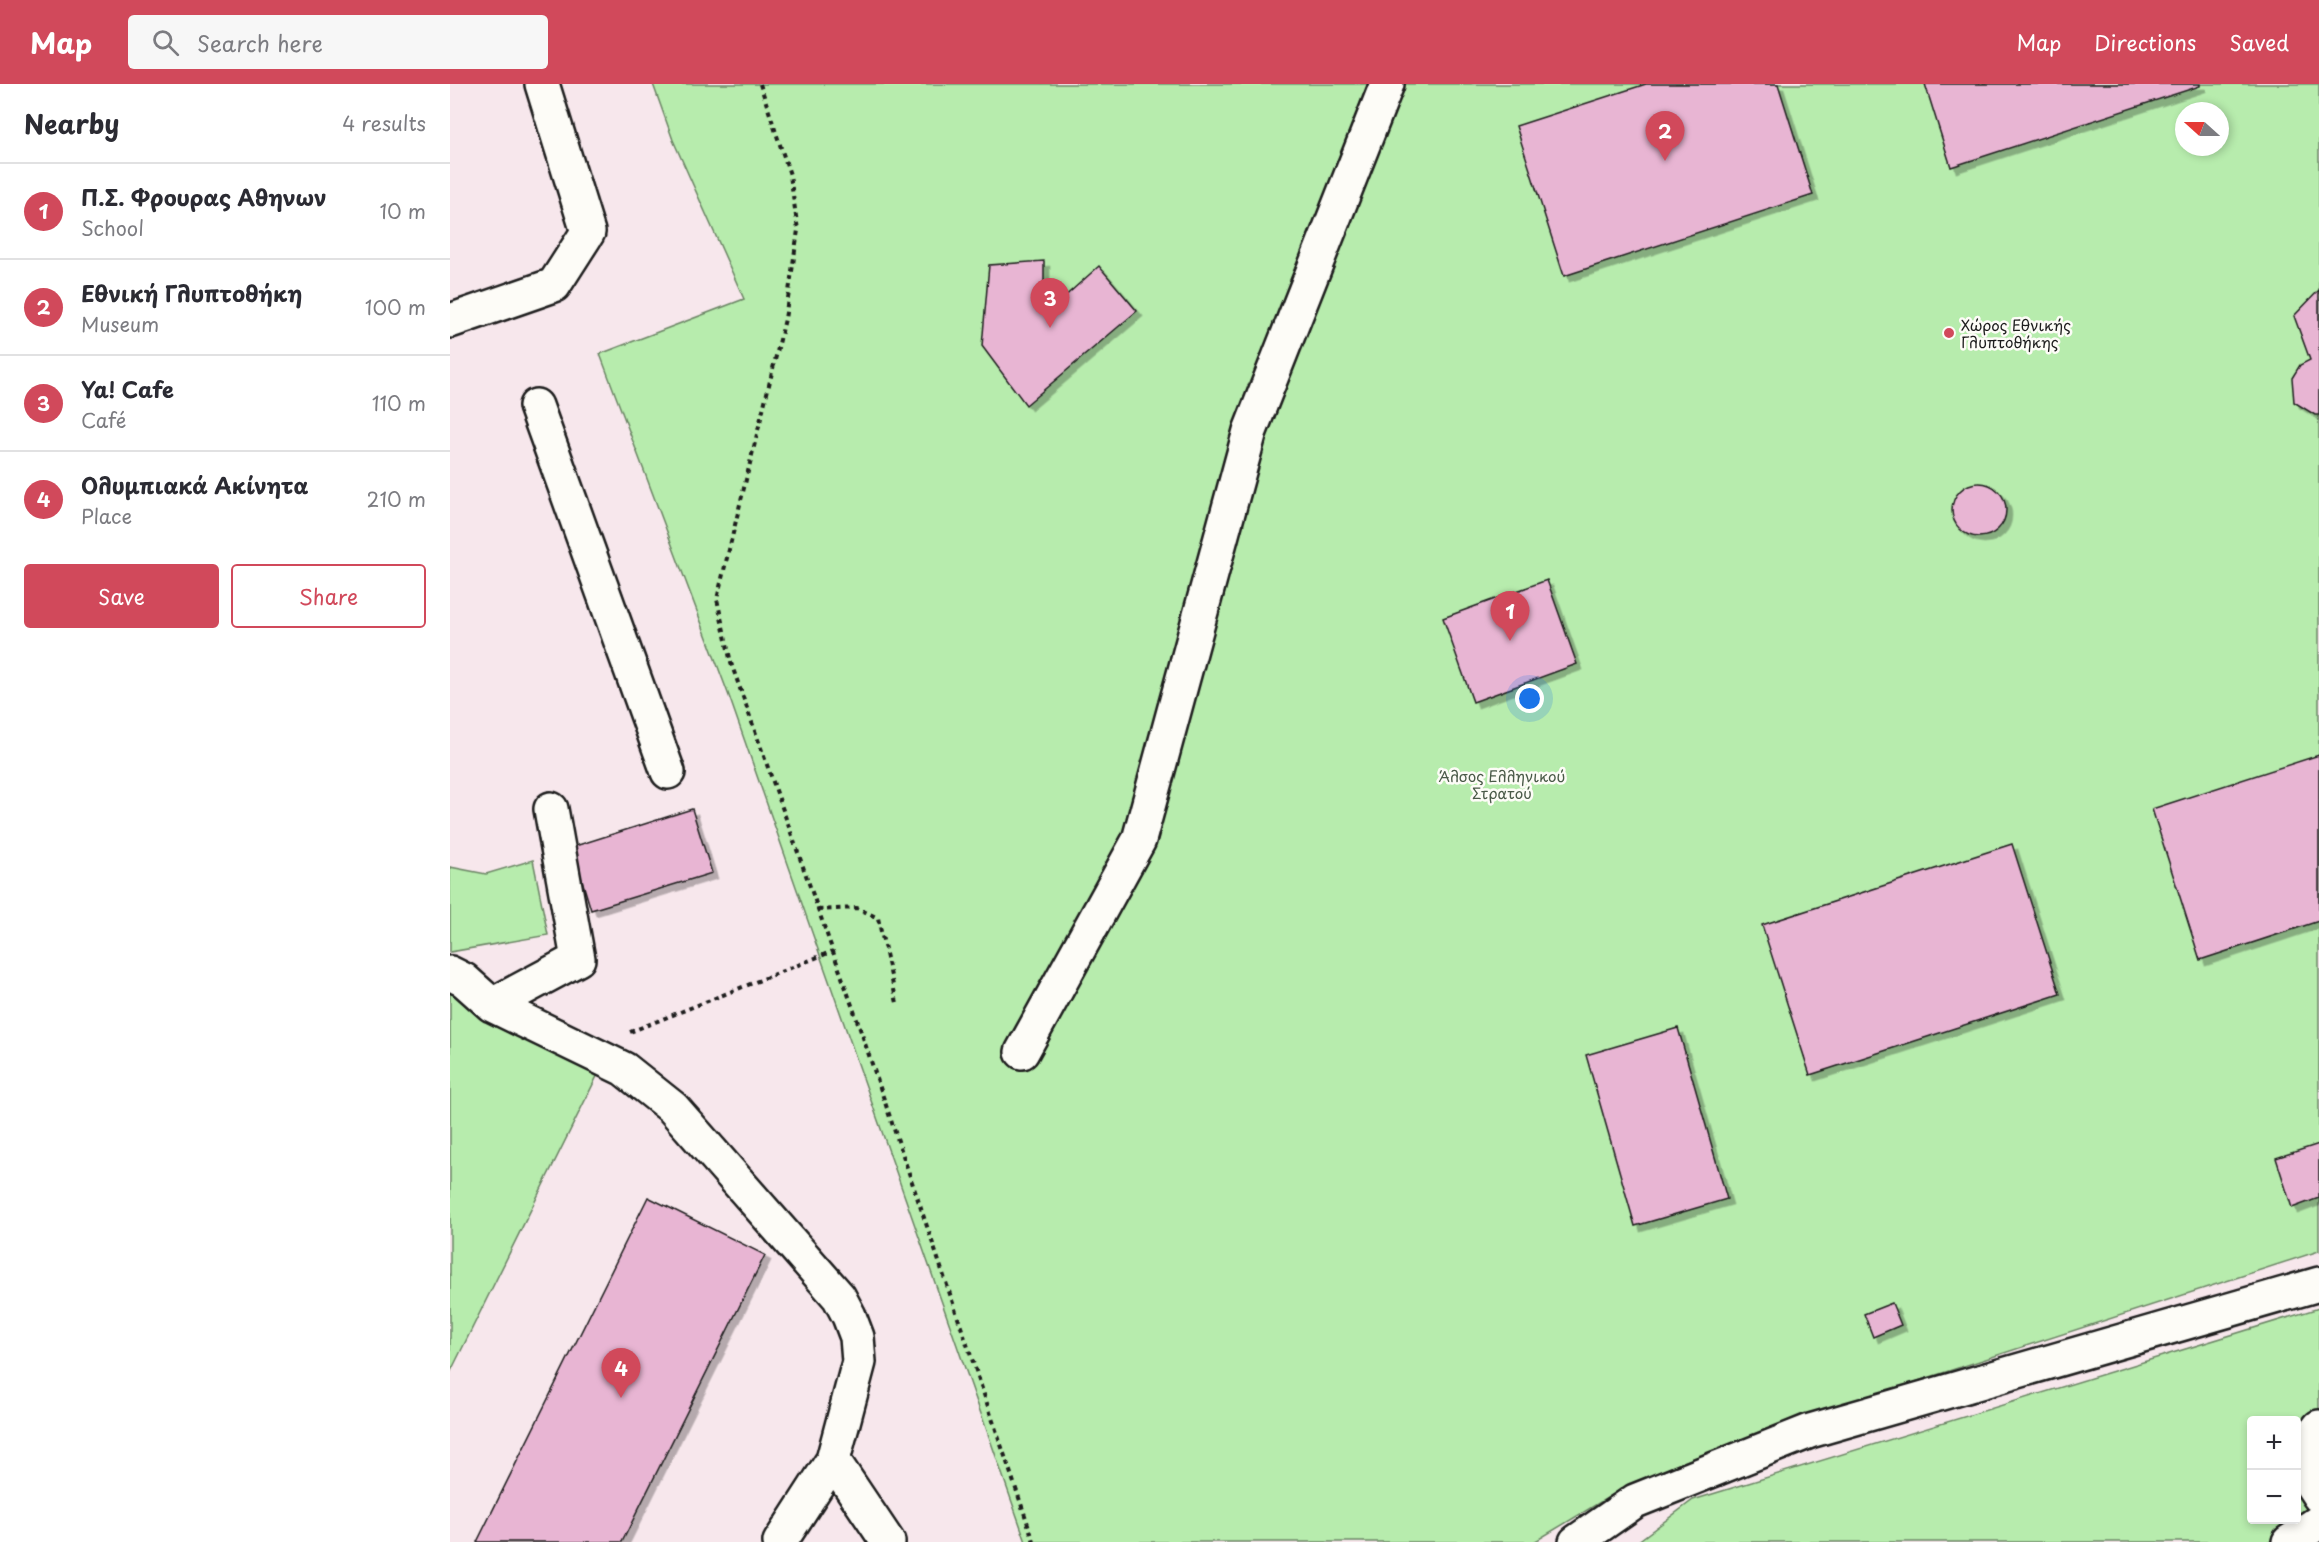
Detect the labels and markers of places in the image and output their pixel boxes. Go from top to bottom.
pin: 2 [1646,112,1684,161]
pin: 3 [1030,278,1070,328]
place label: Χώρος Εθνικής Γλυπτοθήκης [1961,313,2071,353]
marker: Χώρος Εθνικής Γλυπτοθήκης [1942,326,1956,340]
pin: 1 [1490,592,1530,641]
pin: 4 [602,1348,640,1398]

